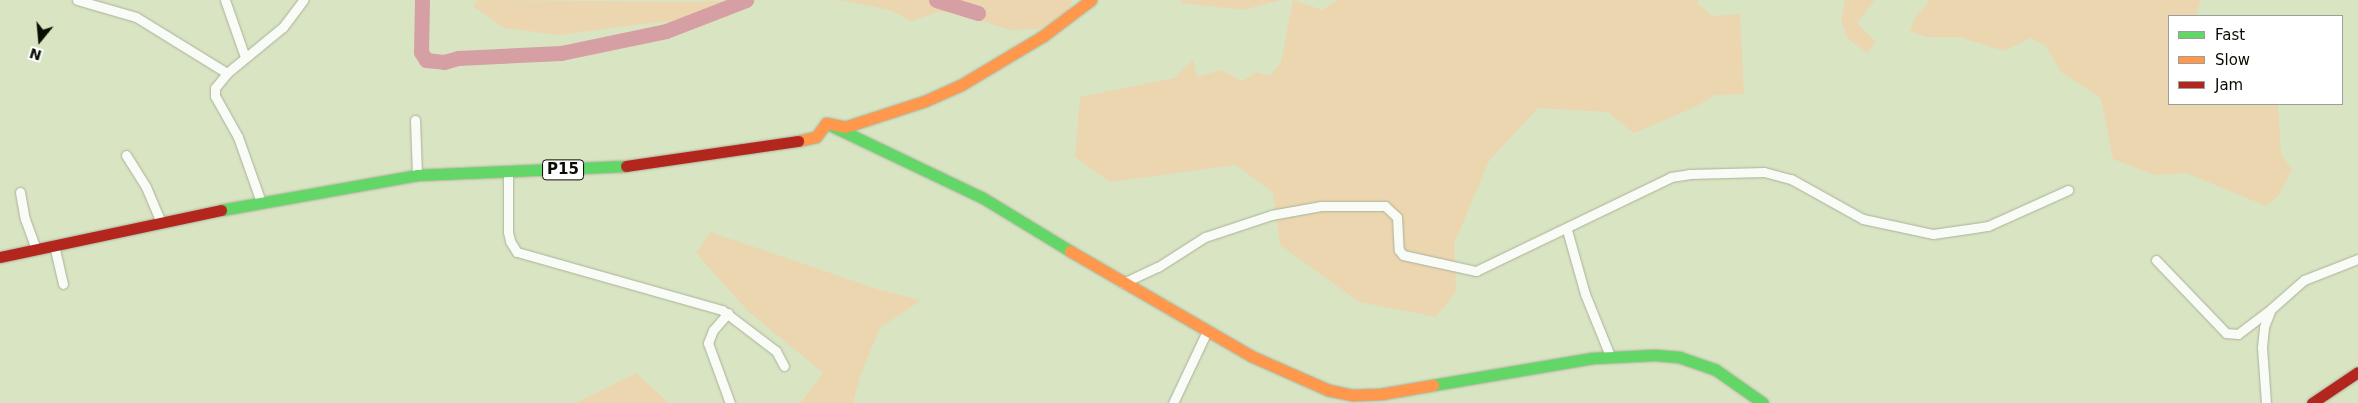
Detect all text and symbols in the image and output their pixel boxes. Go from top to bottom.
north arrow [15,15,65,65]
legend [2168,15,2343,105]
text: Fast [2215,26,2245,44]
text: N [28,45,44,64]
text: Slow [2215,51,2250,69]
text: Jam [2215,76,2243,94]
road number: P15 [542,158,584,182]

